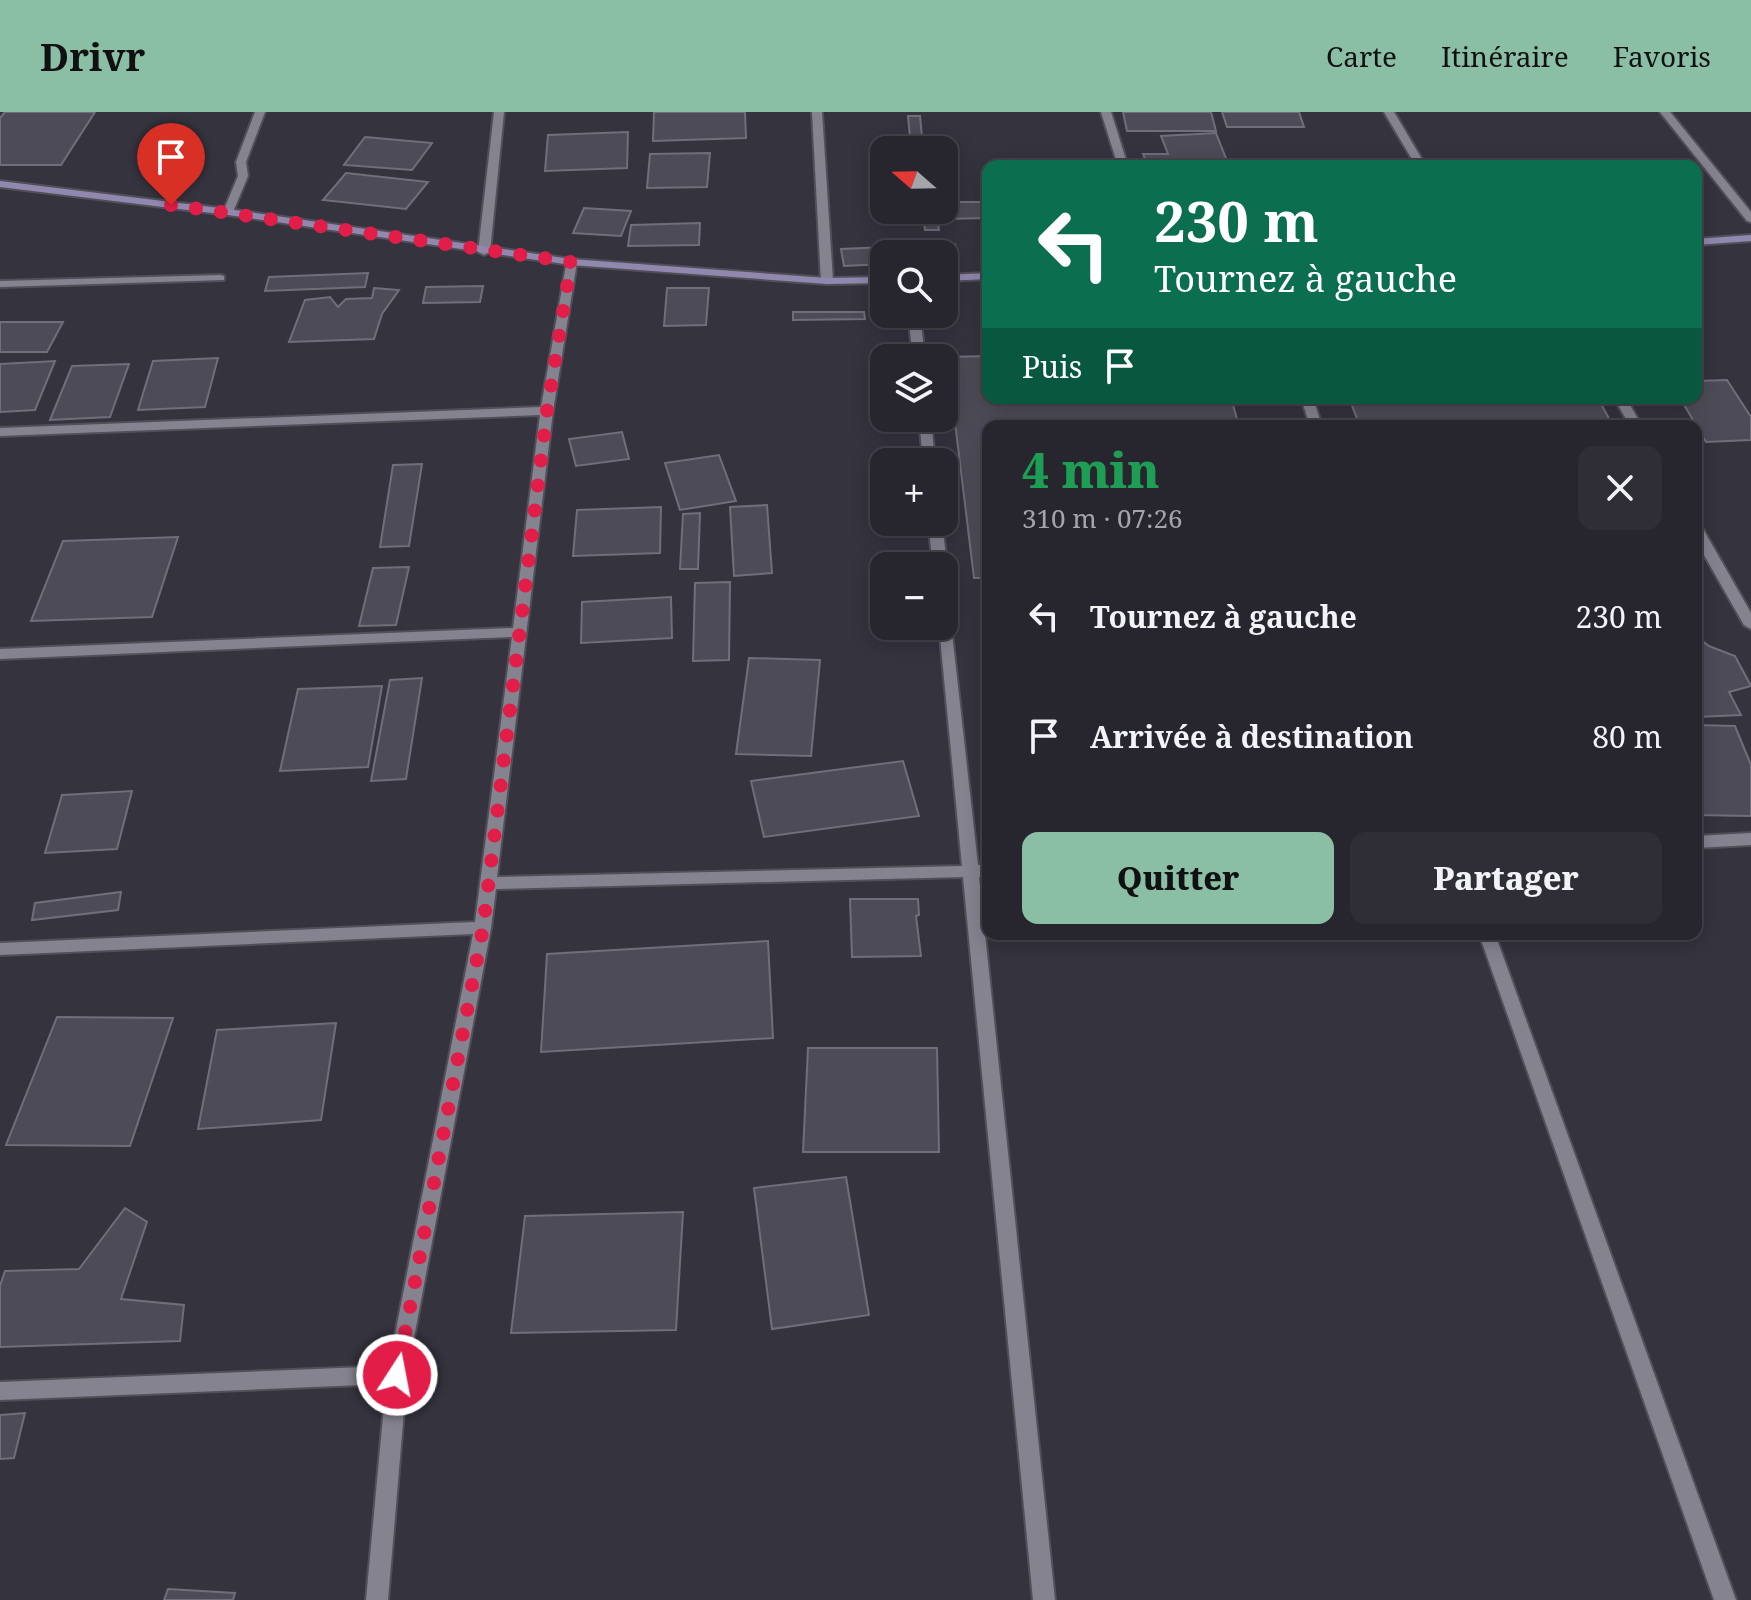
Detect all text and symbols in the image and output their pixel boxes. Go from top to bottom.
text: Drivr [40,30,145,82]
text: Carte [1326,37,1397,75]
text: Itinéraire [1441,37,1569,75]
text: Favoris [1613,37,1711,75]
pin [137,123,205,205]
icon: arrive [149,135,193,179]
north arrow [870,136,958,224]
map controls [870,136,958,640]
text: 230 m [1154,182,1319,258]
icon: left [1022,192,1126,296]
button: search [870,240,958,328]
text: Tournez à gauche [1154,254,1457,303]
button: layers [870,344,958,432]
icon: arrive [1098,344,1142,388]
text: Puis [1022,346,1082,387]
text: 4 min [1022,437,1160,502]
button: close [1578,446,1662,530]
button: + [870,448,958,536]
text: 310 m · 07:26 [1022,500,1183,536]
button: − [870,552,958,640]
icon: left [1022,594,1066,638]
text: Tournez à gauche [1090,596,1357,637]
text: 230 m [1576,596,1662,637]
icon: arrive [1022,714,1066,758]
text: Arrivée à destination [1090,716,1414,757]
text: 80 m [1592,716,1662,757]
button: Quitter [1022,832,1334,924]
button: Partager [1350,832,1662,924]
position arrow [355,1333,439,1417]

